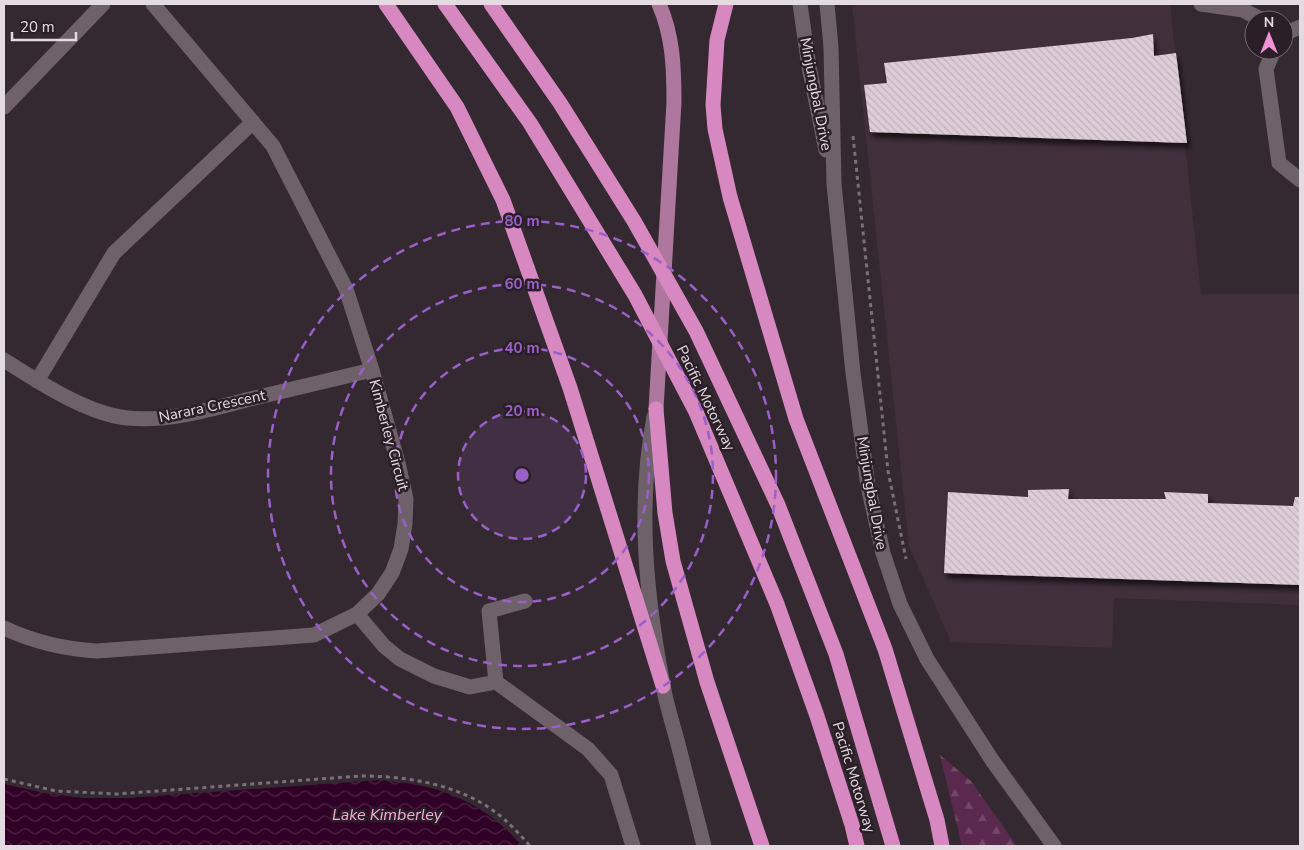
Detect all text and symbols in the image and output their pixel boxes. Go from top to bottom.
scale bar [12,10,76,42]
north arrow [1244,10,1294,60]
text: N [1264,13,1274,32]
text: 20 m [20,17,55,37]
street label: Minjungbal Drive [795,36,837,152]
text: 80 m [504,211,540,231]
text: 60 m [504,274,540,294]
text: 40 m [504,338,540,358]
street label: Pacific Motorway [672,342,740,454]
street label: Kimberley Circuit [365,377,414,494]
street label: Narara Crescent [157,385,268,427]
text: 20 m [504,401,540,421]
street label: Minjungbal Drive [852,435,892,551]
centre of rings [513,466,531,484]
street label: Pacific Motorway [828,719,880,835]
water label: Lake Kimberley [332,804,443,826]

